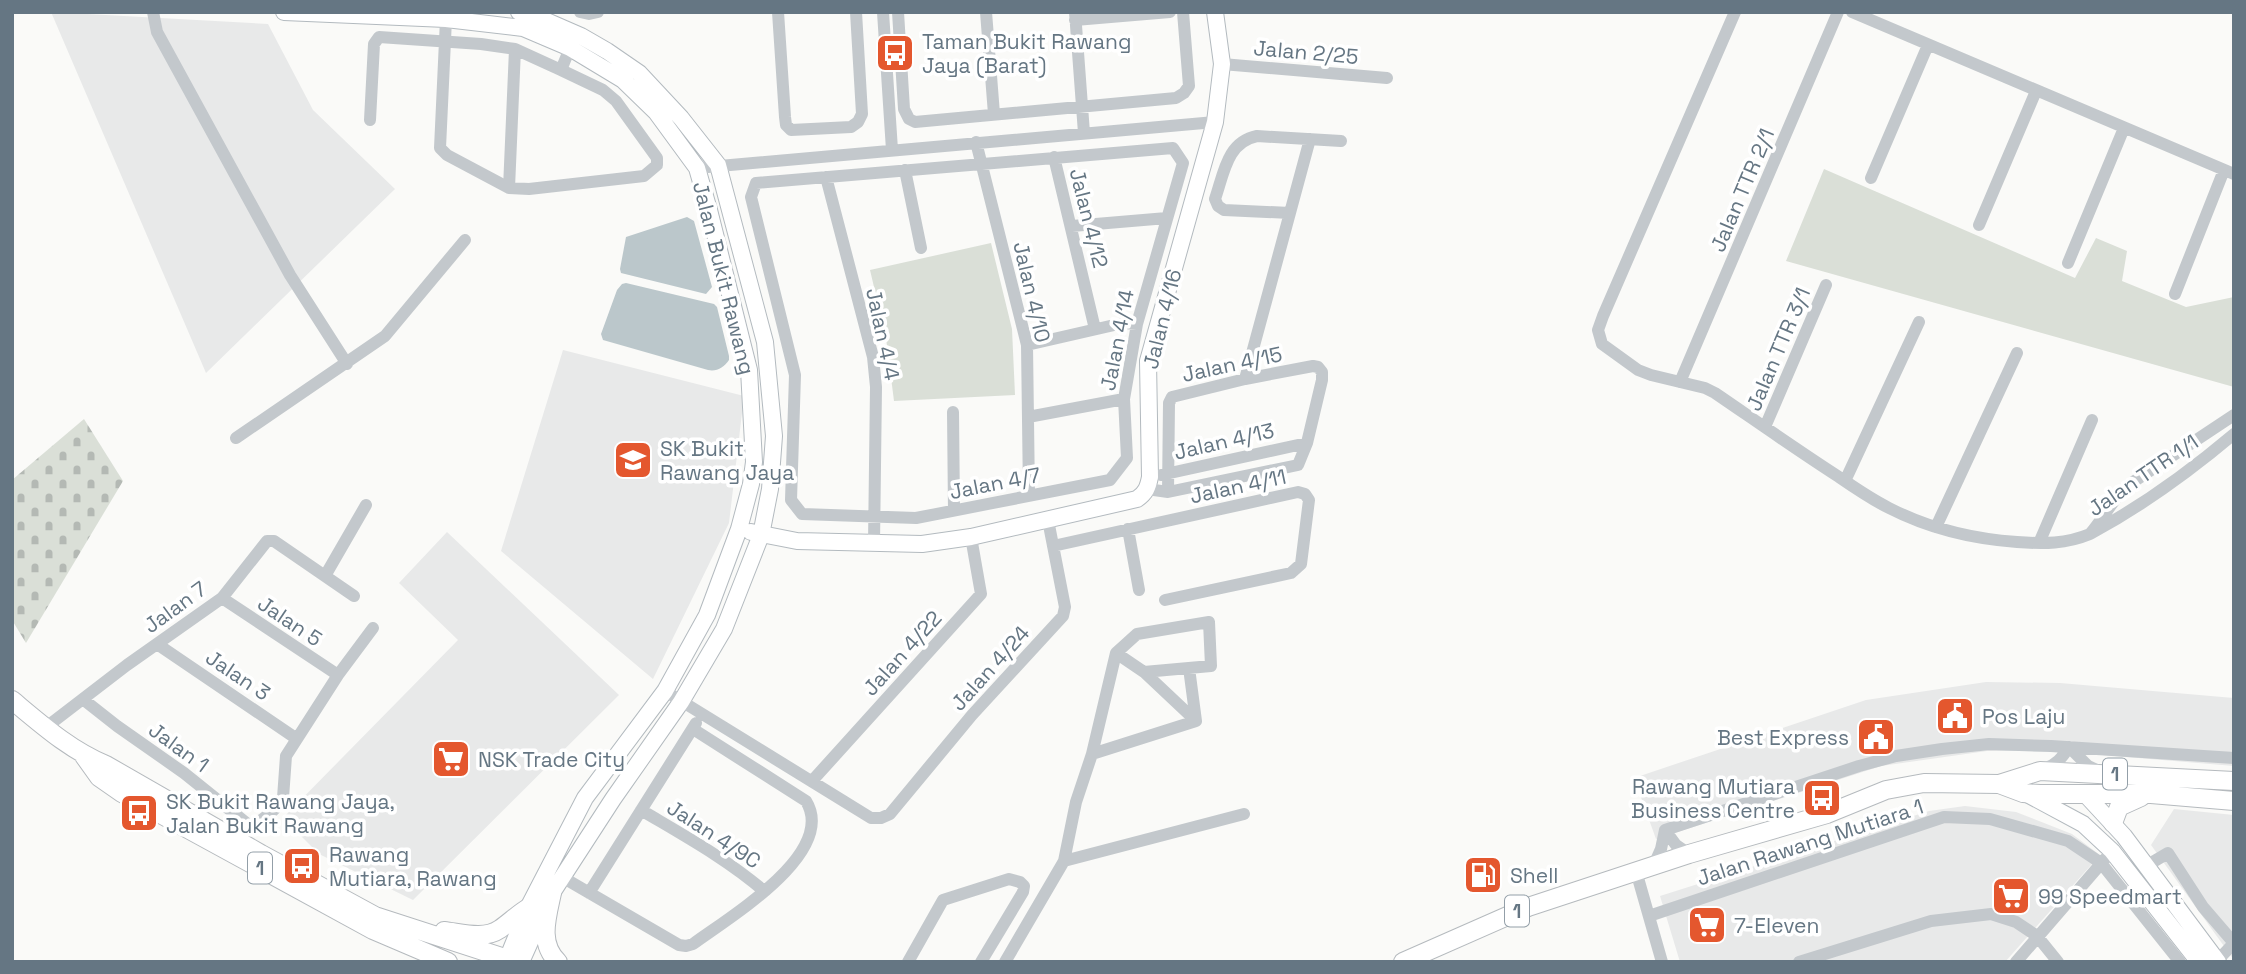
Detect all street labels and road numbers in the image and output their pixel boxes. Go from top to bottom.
street label: Jalan 2/25 [1252,34,1360,70]
street label: Jalan TTR 2/1 [1704,124,1780,256]
street label: Jalan 4/12 [1064,165,1114,271]
street label: Jalan Bukit Rawang [687,179,761,377]
street label: Jalan 4/10 [1007,239,1057,345]
street label: Jalan 4/16 [1137,266,1187,372]
street label: Jalan TTR 3/1 [1740,283,1816,415]
street label: Jalan 4/4 [860,285,906,383]
street label: Jalan 4/14 [1094,287,1140,393]
street label: Jalan 4/15 [1179,340,1285,388]
street label: Jalan 4/13 [1171,416,1277,466]
street label: Jalan TTR 1/1 [2083,428,2203,522]
street label: Jalan 4/7 [947,461,1043,505]
street label: Jalan 4/11 [1187,463,1289,509]
street label: Jalan 7 [138,575,212,639]
street label: Jalan 5 [253,590,327,652]
street label: Jalan 4/22 [857,605,947,701]
street label: Jalan 4/24 [945,620,1035,716]
street label: Jalan 3 [201,644,275,706]
street label: Jalan 1 [143,716,215,778]
road number: 1 [2103,758,2127,790]
street label: Jalan Rawang Mutiara 1 [1693,793,1927,891]
street label: Jalan 4/9C [662,794,766,874]
road number: 1 [248,852,272,884]
road number: 1 [1505,896,1529,926]

